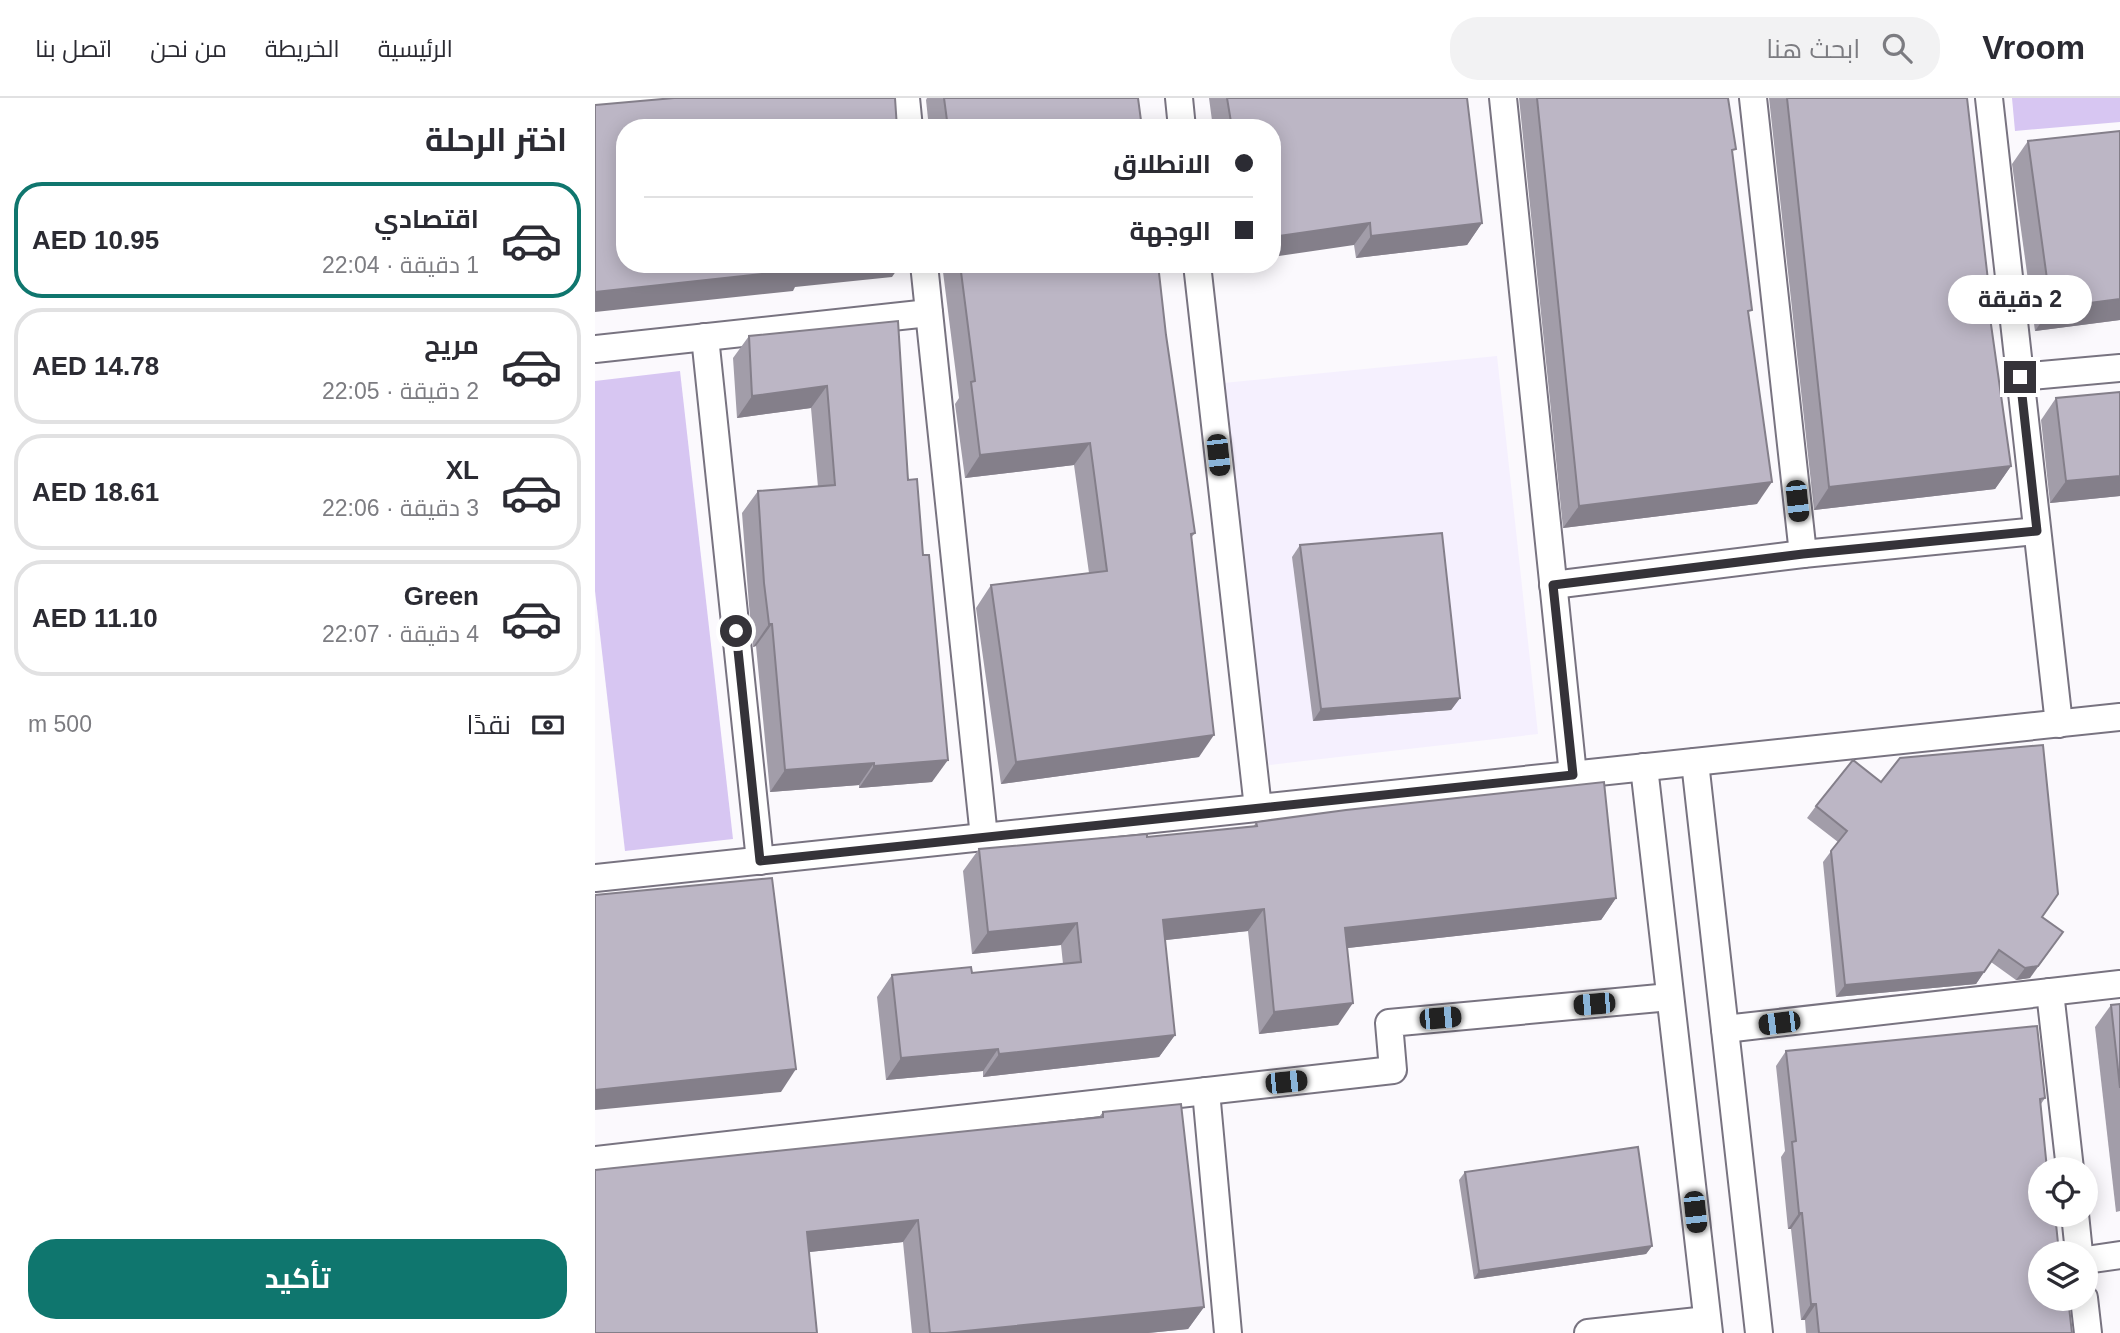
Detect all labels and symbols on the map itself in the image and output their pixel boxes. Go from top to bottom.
callout: 2 دقيقة [1948,275,2092,324]
route end [2004,361,2036,393]
car [1206,433,1231,477]
car [1785,479,1810,523]
route start [720,615,752,647]
car [1573,992,1616,1016]
car [1419,1006,1462,1030]
car [1757,1010,1802,1036]
car [1265,1069,1308,1095]
car [1683,1190,1708,1234]

